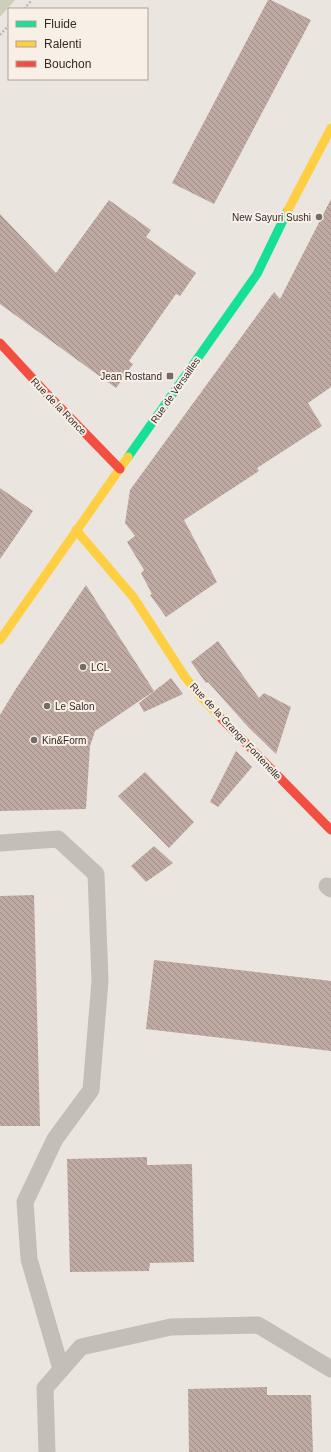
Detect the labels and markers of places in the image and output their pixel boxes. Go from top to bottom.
place label: New Sayuri Sushi [232,212,311,223]
marker: New Sayuri Sushi [314,212,324,222]
place label: Jean Rostand [100,371,162,382]
marker: Jean Rostand [165,371,175,381]
marker: LCL [78,662,88,672]
place label: LCL [91,662,110,673]
marker: Le Salon [42,701,52,711]
place label: Le Salon [55,701,94,712]
marker: Kin&Form [29,735,39,745]
place label: Kin&Form [42,735,86,746]

